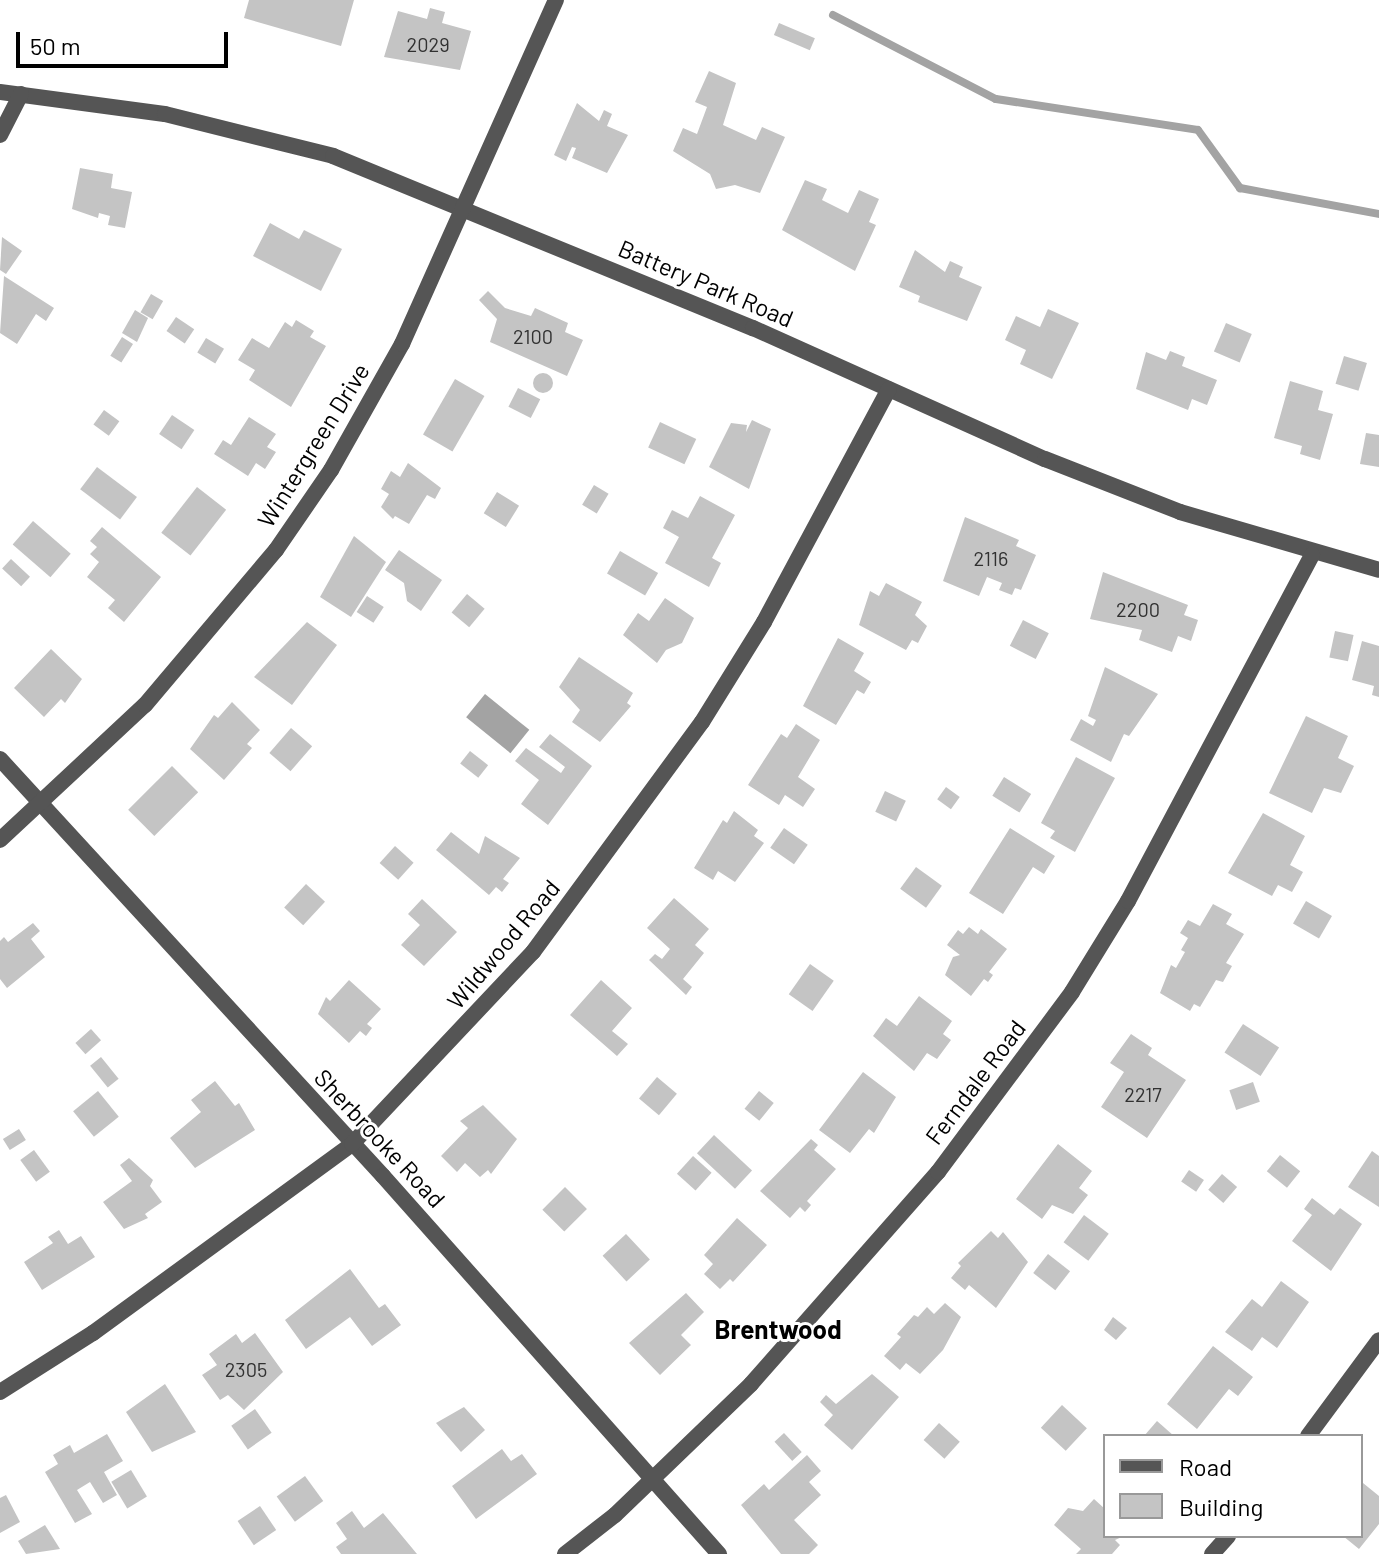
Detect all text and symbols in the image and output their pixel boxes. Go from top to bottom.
scale bar [20,16,232,66]
text: 50 m [30,31,81,60]
house number: 2029 [406,32,450,56]
street label: Battery Park Road [614,233,798,333]
house number: 2100 [513,324,553,348]
street label: Wintergreen Drive [251,358,375,532]
house number: 2116 [974,546,1008,570]
house number: 2200 [1116,597,1160,621]
street label: Wildwood Road [441,874,565,1014]
street label: Ferndale Road [919,1014,1031,1150]
street label: Sherbrooke Road [309,1063,451,1213]
house number: 2217 [1124,1082,1162,1106]
district label: Brentwood [714,1313,842,1345]
house number: 2305 [225,1357,267,1381]
legend [1103,1434,1363,1538]
text: Road [1179,1452,1232,1481]
text: Building [1179,1492,1263,1521]

